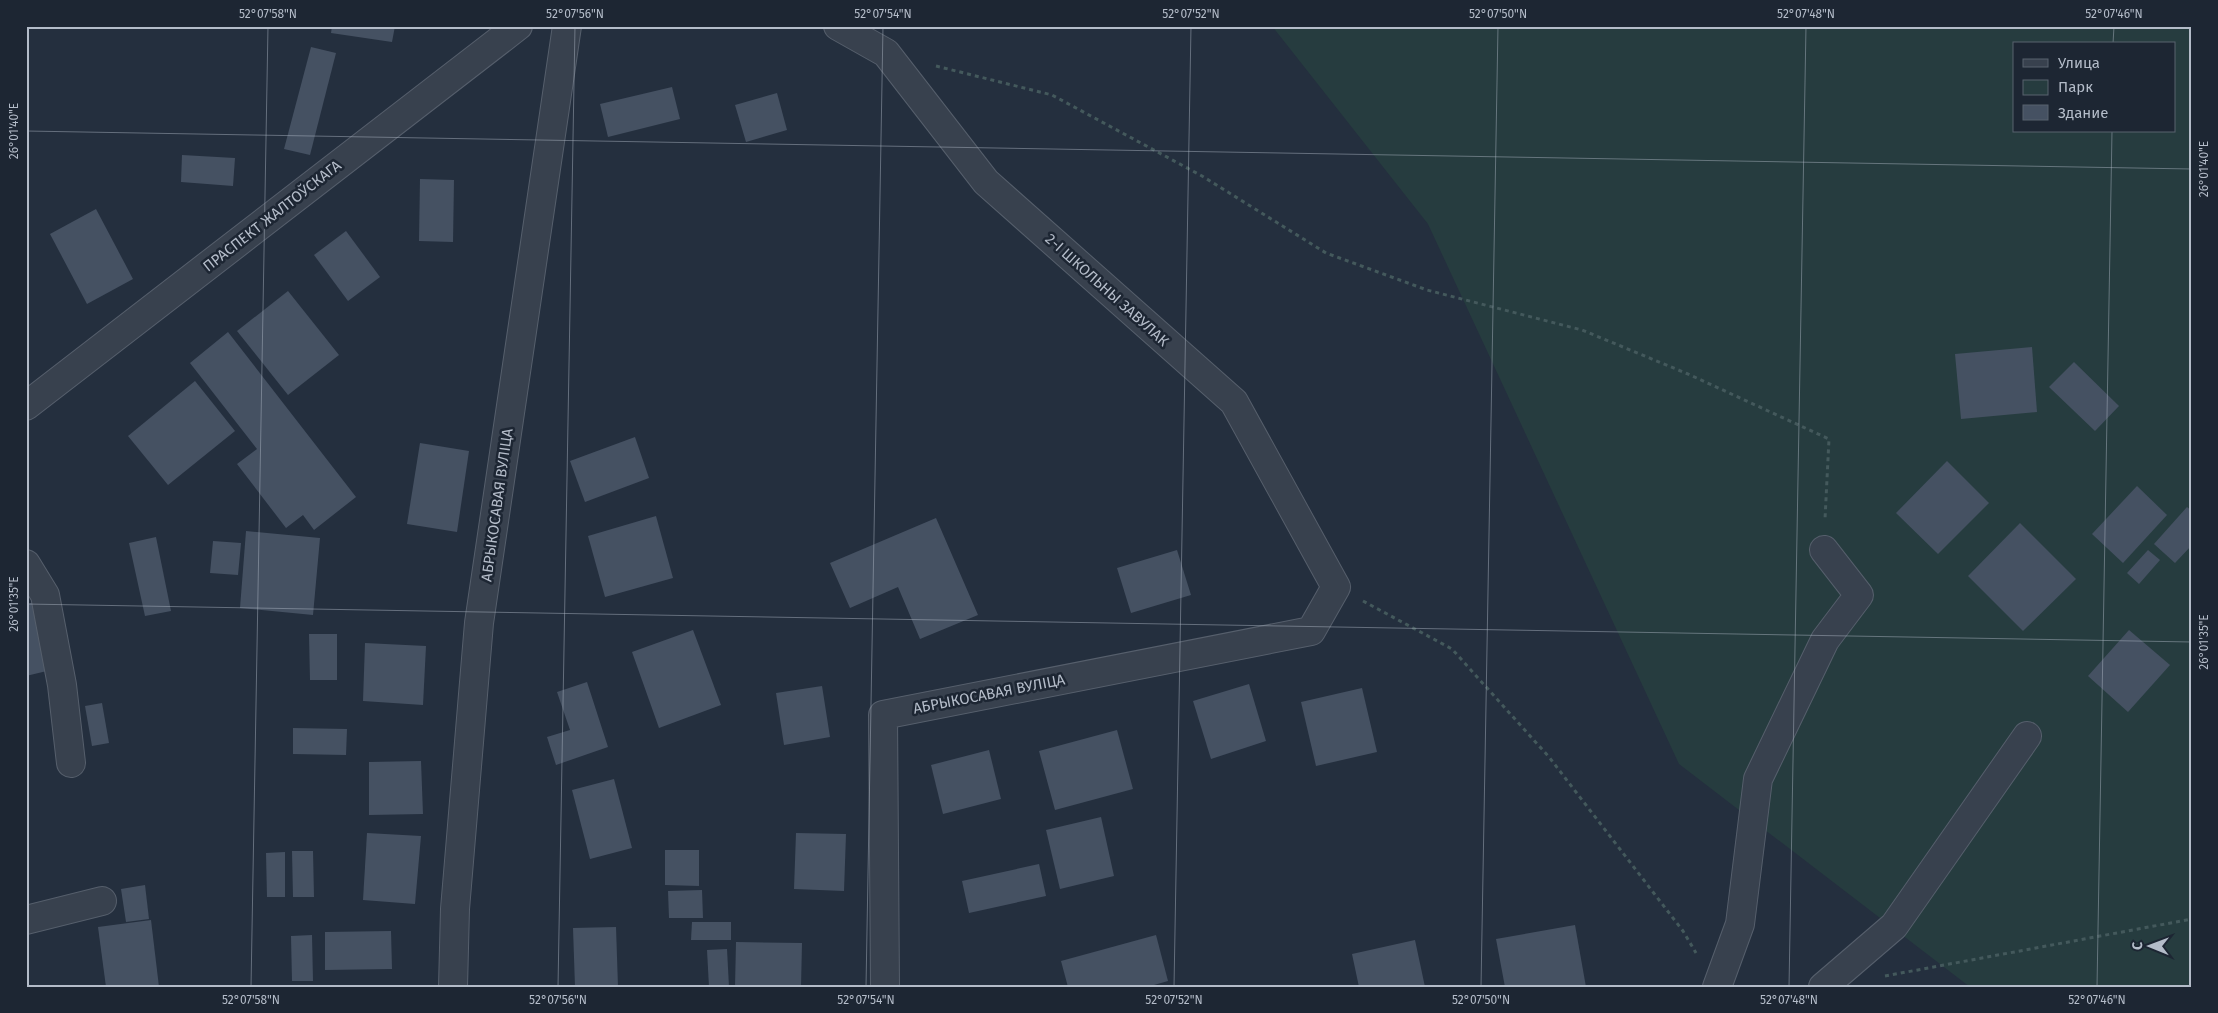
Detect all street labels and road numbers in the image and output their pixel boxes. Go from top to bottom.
street label: ПРАСПЕКТ ЖАЛТОЎСКАГА [199,156,345,276]
street label: 2-І ШКОЛЬНЫ ЗАВУЛАК [1042,230,1172,350]
street label: АБРЫКОСАВАЯ ВУЛІЦА [477,427,517,583]
street label: АБРЫКОСАВАЯ ВУЛІЦА [912,670,1067,718]

